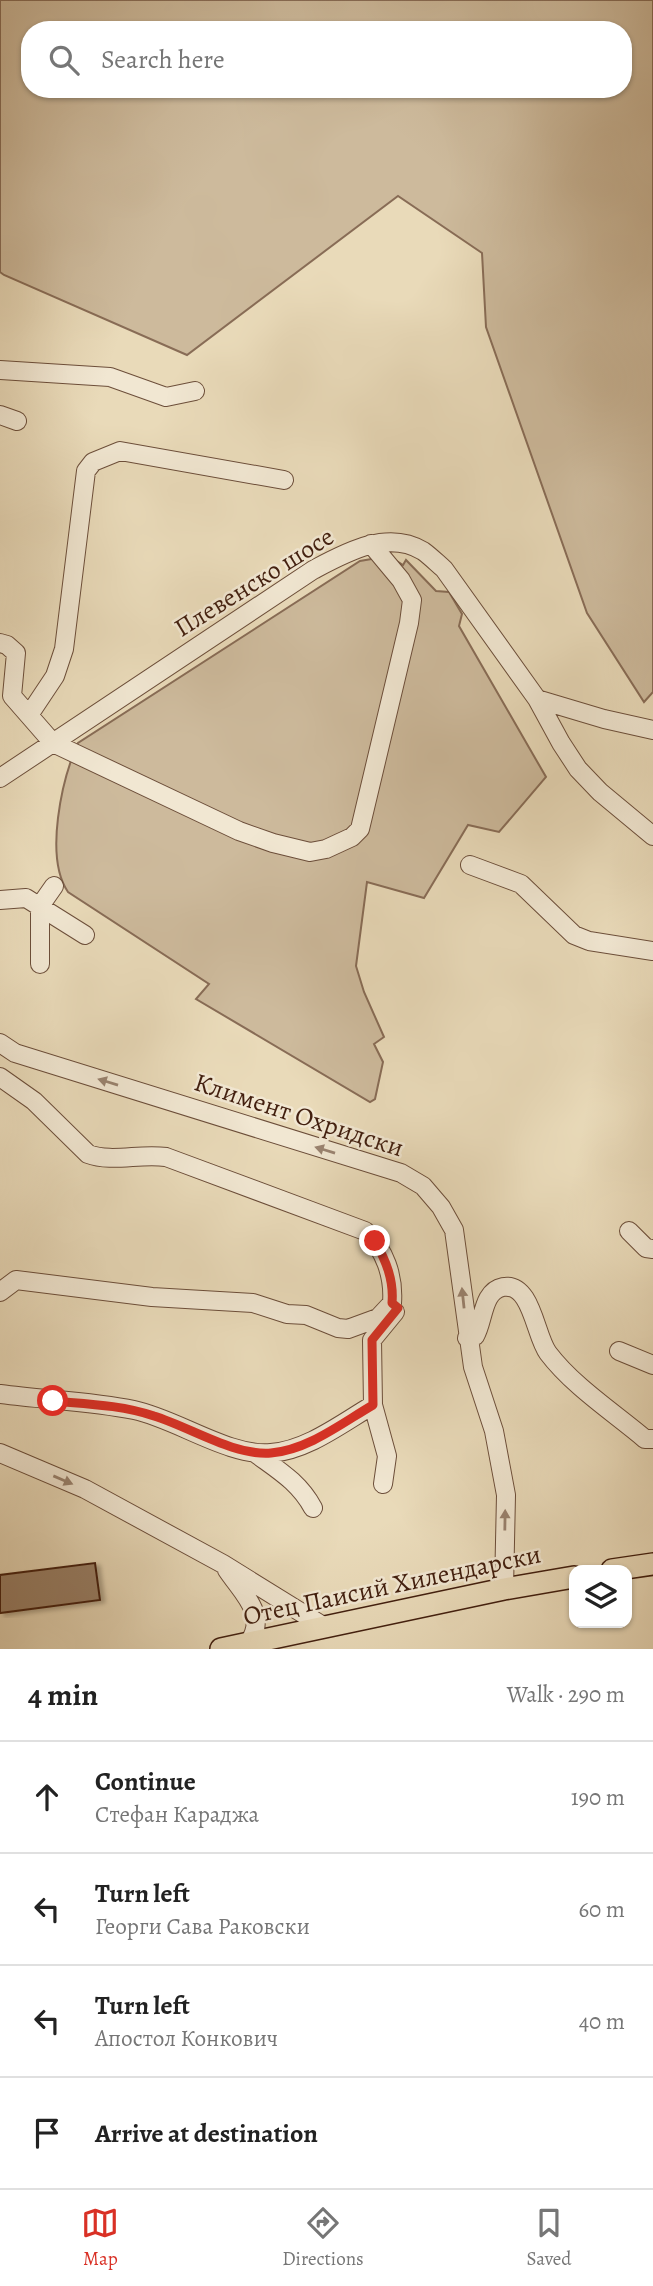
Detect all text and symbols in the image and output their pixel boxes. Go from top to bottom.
search box [21,21,632,98]
icon: search [45,41,83,79]
text: Search here [101,42,225,77]
street label: Плевенско шосе [167,519,341,645]
street label: Климент Охридски [190,1065,408,1165]
one-way arrow [97,1077,118,1087]
one-way arrow [315,1144,336,1154]
route end [359,1225,390,1256]
one-way arrow [457,1287,468,1309]
route start [37,1385,68,1416]
one-way arrow [53,1474,73,1486]
one-way arrow [499,1509,511,1531]
street label: Отец Паисий Хилендарски [240,1536,544,1634]
map controls [569,1565,632,1628]
button: layers [569,1565,632,1628]
text: 4 min [28,1675,98,1715]
text: Walk · 290 m [507,1679,625,1710]
text: Continue [95,1764,196,1799]
icon: ahead [28,1778,66,1816]
text: 190 m [571,1782,625,1813]
text: Стефан Караджа [95,1799,259,1830]
text: Turn left [95,1876,190,1911]
icon: left [28,1890,66,1928]
text: 60 m [578,1894,625,1925]
text: Георги Сава Раковски [95,1911,310,1942]
text: Turn left [95,1988,190,2023]
icon: left [28,2002,66,2040]
text: 40 m [579,2006,625,2037]
text: Апостол Конкович [95,2023,278,2054]
icon: arrive [28,2114,66,2152]
text: Arrive at destination [95,2116,318,2151]
tab: Map [81,2204,119,2272]
tab: Directions [282,2204,364,2272]
tab: Saved [527,2204,572,2272]

